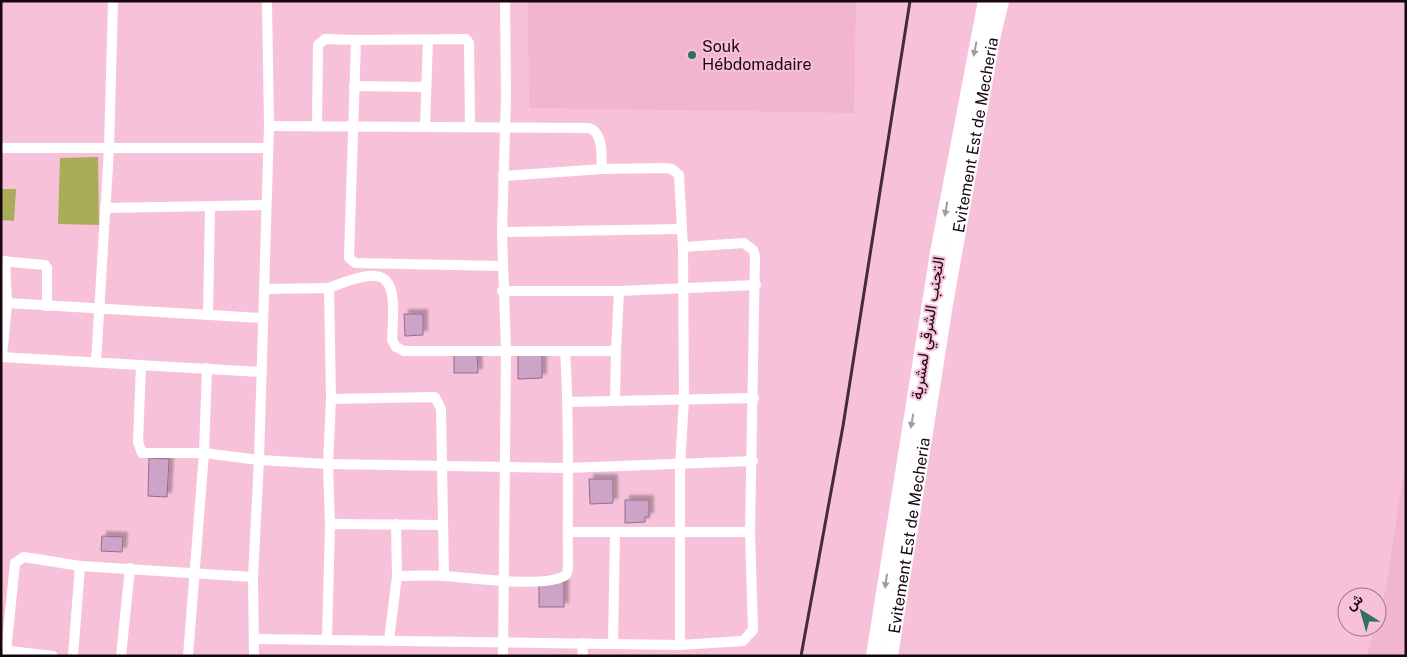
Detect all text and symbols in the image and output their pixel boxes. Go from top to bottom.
street label: Evitement Est de Mecheria [949,36,1002,234]
place label: Souk Hébdomadaire [702,37,812,74]
one-way arrow [971,41,979,57]
marker: Souk Hébdomadaire [686,49,698,61]
one-way arrow [942,201,950,217]
street label: التجنب الشرقي لمشرية [907,255,952,401]
one-way arrow [907,413,915,429]
street label: Evitement Est de Mecheria [885,436,934,635]
one-way arrow [881,574,889,590]
north arrow [1337,587,1387,637]
text: ش [1343,590,1366,614]

